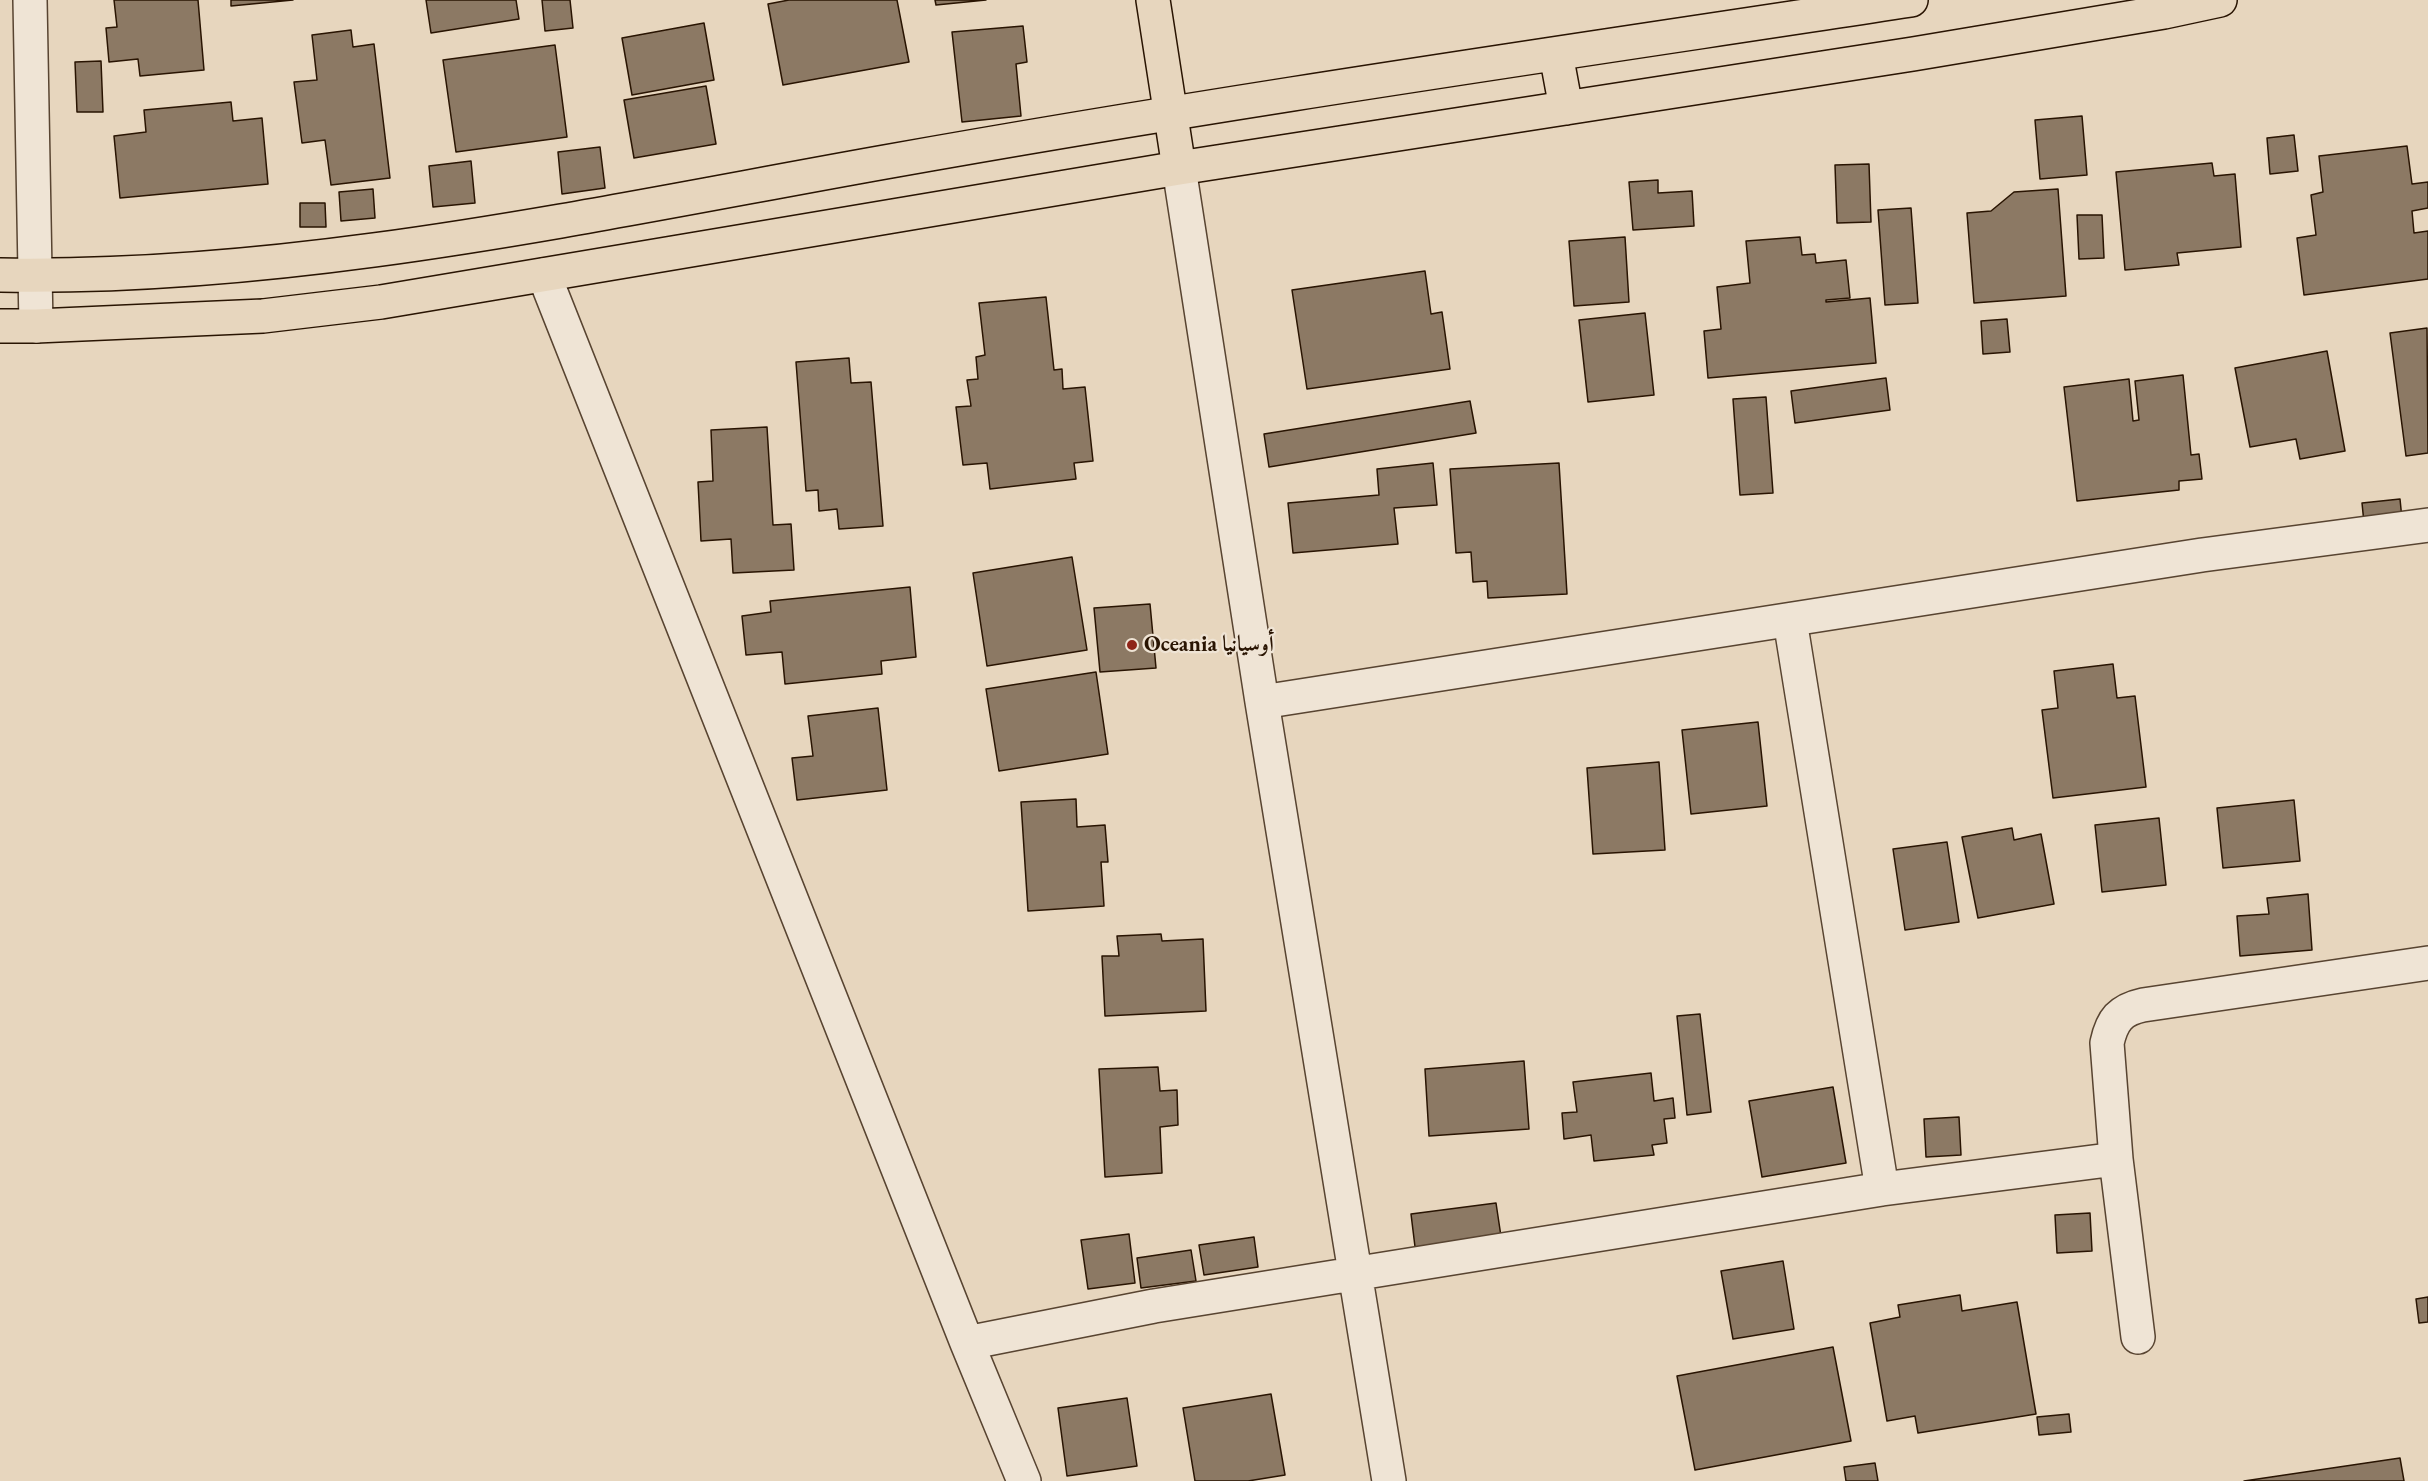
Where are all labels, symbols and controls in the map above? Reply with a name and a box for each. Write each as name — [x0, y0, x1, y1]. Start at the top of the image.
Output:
place label: Oceania أوسيانيا — [1144, 632, 1274, 658]
marker: Oceania أوسيانيا — [1125, 638, 1139, 652]

